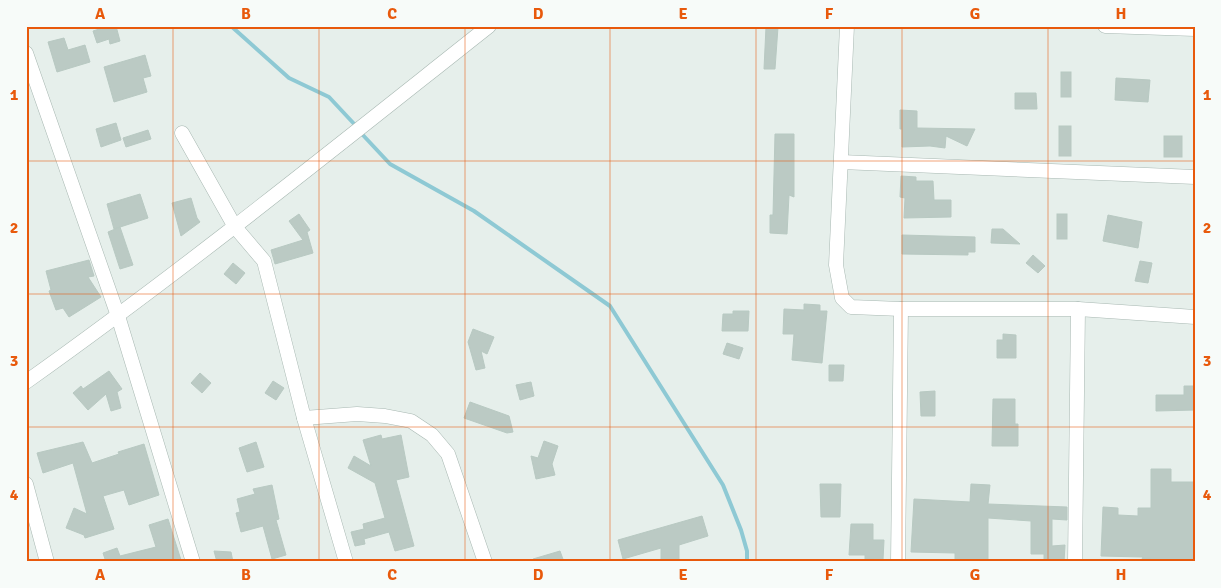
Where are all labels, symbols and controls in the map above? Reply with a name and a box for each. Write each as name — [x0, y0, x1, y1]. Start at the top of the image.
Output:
text: A — [95, 4, 106, 24]
text: B — [241, 4, 251, 24]
text: C — [387, 4, 397, 24]
text: D — [533, 4, 544, 24]
text: E — [678, 4, 688, 24]
text: F — [825, 4, 834, 24]
text: G — [970, 4, 980, 24]
text: H — [1116, 4, 1126, 24]
text: 1 — [10, 85, 19, 105]
text: 1 — [1203, 85, 1212, 105]
text: 2 — [10, 218, 18, 238]
text: 2 — [1203, 218, 1211, 238]
text: 3 — [10, 351, 18, 371]
text: 3 — [1203, 351, 1211, 371]
text: 4 — [10, 485, 19, 505]
text: 4 — [1203, 485, 1212, 505]
text: A — [95, 565, 106, 585]
text: B — [241, 565, 251, 585]
text: C — [387, 565, 397, 585]
text: D — [533, 565, 544, 585]
text: E — [678, 565, 688, 585]
text: F — [825, 565, 834, 585]
text: G — [970, 565, 980, 585]
text: H — [1116, 565, 1126, 585]

